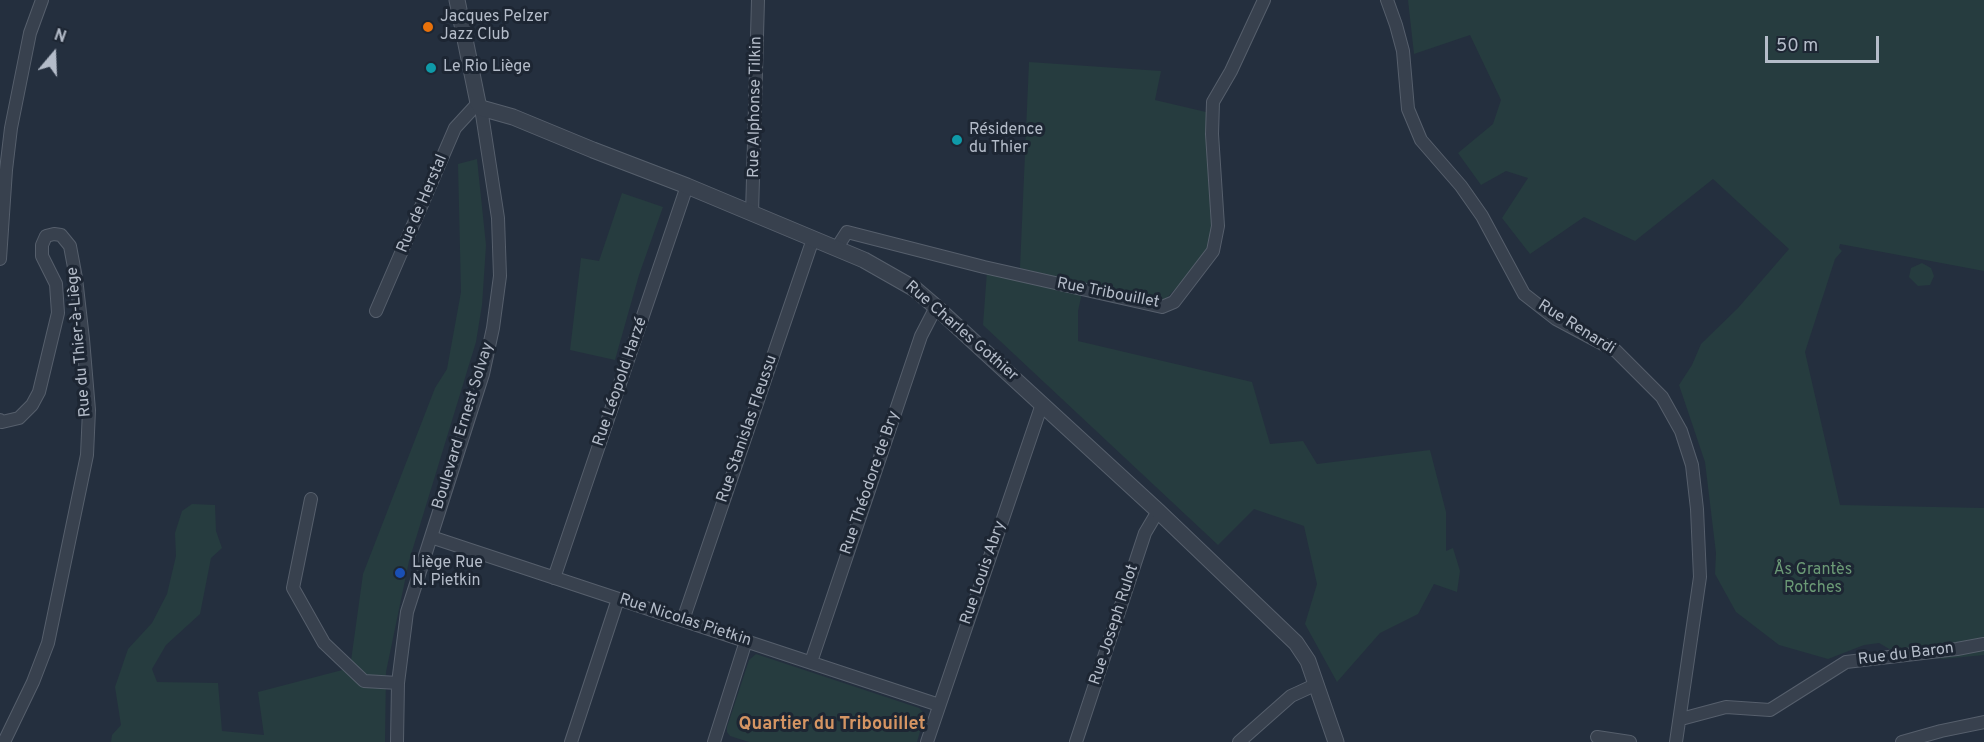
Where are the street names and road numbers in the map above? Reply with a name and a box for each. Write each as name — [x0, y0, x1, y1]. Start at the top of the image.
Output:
street label: Rue Alphonse Tilkin — [745, 36, 767, 178]
street label: Rue de Herstal — [394, 152, 452, 256]
street label: Rue du Thier-à-Liège — [64, 266, 96, 418]
street label: Rue Tribouillet — [1055, 275, 1161, 313]
street label: Rue Charles Gothier — [901, 278, 1021, 386]
street label: Rue Renardi — [1534, 297, 1618, 359]
street label: Rue Léopold Harzé — [590, 315, 652, 449]
street label: Boulevard Ernest Solvay — [429, 340, 499, 512]
street label: Rue Stanislas Fleussu — [714, 353, 782, 505]
street label: Rue Théodore de Bry — [837, 409, 905, 557]
street label: Rue Louis Abry — [957, 519, 1011, 627]
street label: Rue Joseph Rulot — [1086, 562, 1144, 688]
street label: Rue Nicolas Pietkin — [616, 591, 754, 651]
street label: Rue du Baron — [1857, 640, 1955, 670]

